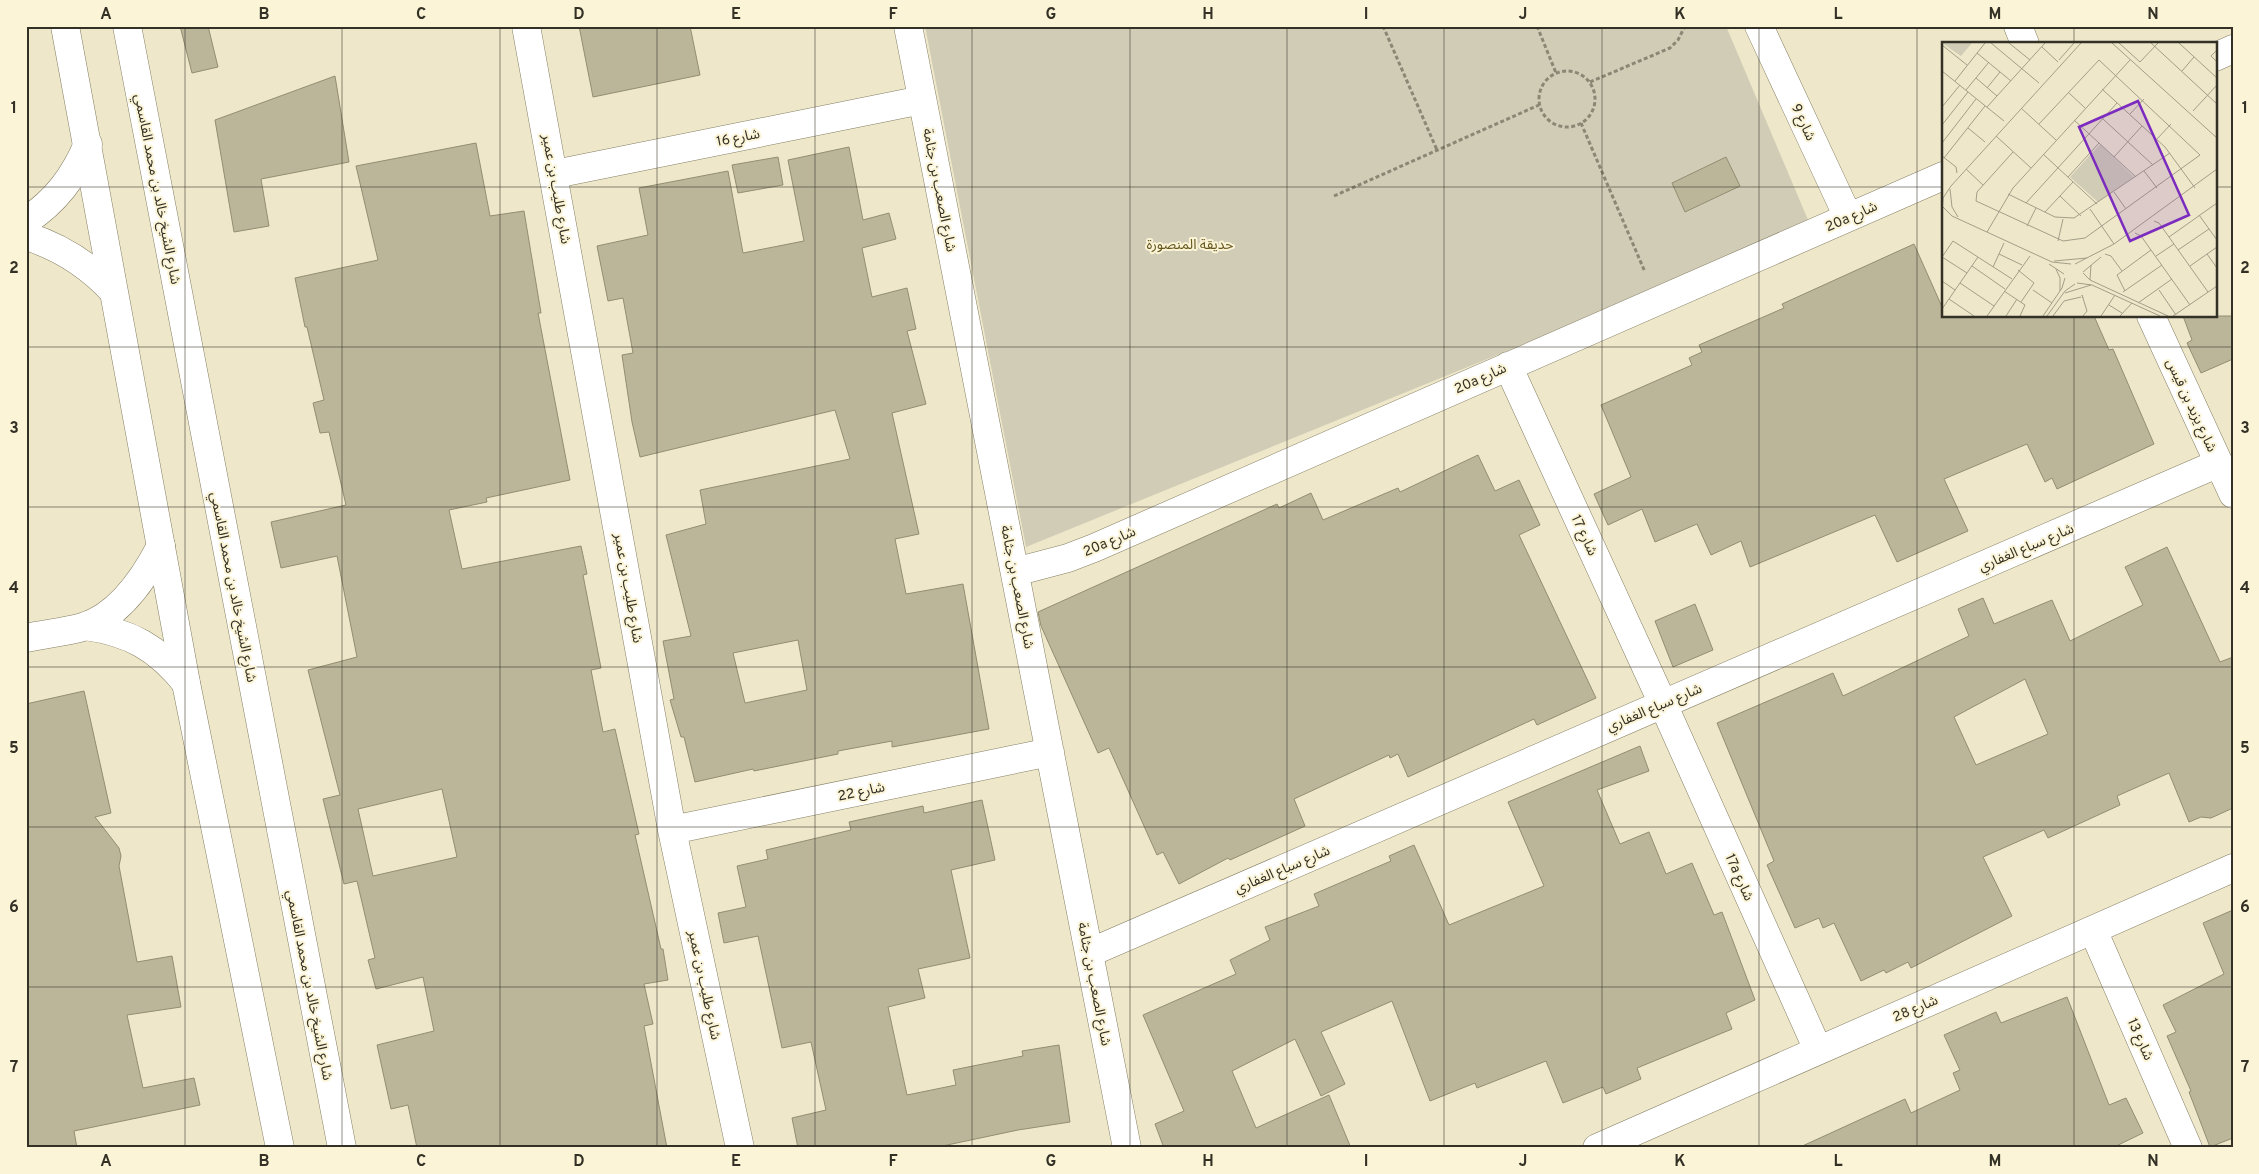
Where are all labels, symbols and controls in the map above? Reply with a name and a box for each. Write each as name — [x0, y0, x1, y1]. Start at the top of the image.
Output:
text: A — [100, 5, 112, 25]
text: B — [258, 5, 270, 25]
text: C — [416, 5, 426, 25]
text: D — [573, 5, 585, 25]
text: E — [731, 5, 741, 25]
text: F — [888, 5, 898, 25]
text: G — [1046, 5, 1056, 25]
text: H — [1202, 5, 1214, 25]
text: I — [1364, 5, 1368, 25]
text: J — [1519, 5, 1527, 25]
text: K — [1674, 5, 1686, 25]
text: L — [1833, 5, 1843, 25]
text: M — [1989, 5, 2001, 25]
text: N — [2147, 5, 2159, 25]
inset map — [1942, 42, 2216, 318]
street label: شارع الشيخ خالد بن محمد القاسمي — [129, 93, 183, 286]
text: 1 — [11, 99, 17, 119]
text: 1 — [2242, 99, 2248, 119]
street label: شارع 9 — [1786, 101, 1819, 144]
street label: شارع 16 — [715, 126, 762, 152]
street label: شارع الصعب بن جثامة — [917, 127, 959, 254]
street label: شارع طليب بن عمير — [536, 132, 574, 246]
street label: 20a شارع — [1823, 198, 1881, 237]
park label: حديقة المنصورة — [1147, 237, 1233, 254]
text: 2 — [9, 259, 19, 279]
text: 2 — [2240, 259, 2250, 279]
street label: شارع يزيد بن قيس — [2161, 356, 2220, 456]
street label: 20a شارع — [1452, 360, 1510, 399]
text: 3 — [9, 419, 19, 439]
text: 3 — [2240, 419, 2250, 439]
street label: شارع الشيخ خالد بن محمد القاسمي — [205, 491, 259, 684]
street label: شارع 17 — [1566, 513, 1600, 559]
street label: شارع سباع الغفاري — [1976, 521, 2077, 577]
street label: شارع الصعب بن جثامة — [995, 524, 1037, 651]
street label: 20a شارع — [1081, 524, 1139, 562]
street label: شارع طليب بن عمير — [608, 531, 646, 645]
text: 4 — [9, 579, 19, 599]
text: 4 — [2240, 579, 2250, 599]
street label: شارع سباع الغفاري — [1604, 681, 1705, 737]
text: 5 — [9, 739, 19, 759]
text: 5 — [2240, 739, 2250, 759]
street label: شارع 22 — [836, 779, 887, 807]
street label: شارع سباع الغفاري — [1232, 843, 1333, 899]
street label: 17a شارع — [1720, 851, 1757, 904]
street label: شارع الشيخ خالد بن محمد القاسمي — [281, 889, 335, 1082]
text: 6 — [9, 898, 19, 918]
text: 6 — [2240, 898, 2250, 918]
street label: شارع الصعب بن جثامة — [1072, 921, 1114, 1048]
street label: شارع طليب بن عمير — [682, 928, 723, 1042]
street label: شارع 28 — [1890, 992, 1941, 1027]
street label: شارع 13 — [2122, 1016, 2156, 1064]
text: 7 — [10, 1058, 18, 1078]
text: 7 — [2241, 1058, 2249, 1078]
text: A — [100, 1152, 112, 1172]
text: B — [258, 1152, 270, 1172]
text: C — [416, 1152, 426, 1172]
text: D — [573, 1152, 585, 1172]
text: E — [731, 1152, 741, 1172]
text: F — [888, 1152, 898, 1172]
text: G — [1046, 1152, 1056, 1172]
text: H — [1202, 1152, 1214, 1172]
text: I — [1364, 1152, 1368, 1172]
text: J — [1519, 1152, 1527, 1172]
text: K — [1674, 1152, 1686, 1172]
text: L — [1833, 1152, 1843, 1172]
text: M — [1989, 1152, 2001, 1172]
text: N — [2147, 1152, 2159, 1172]

